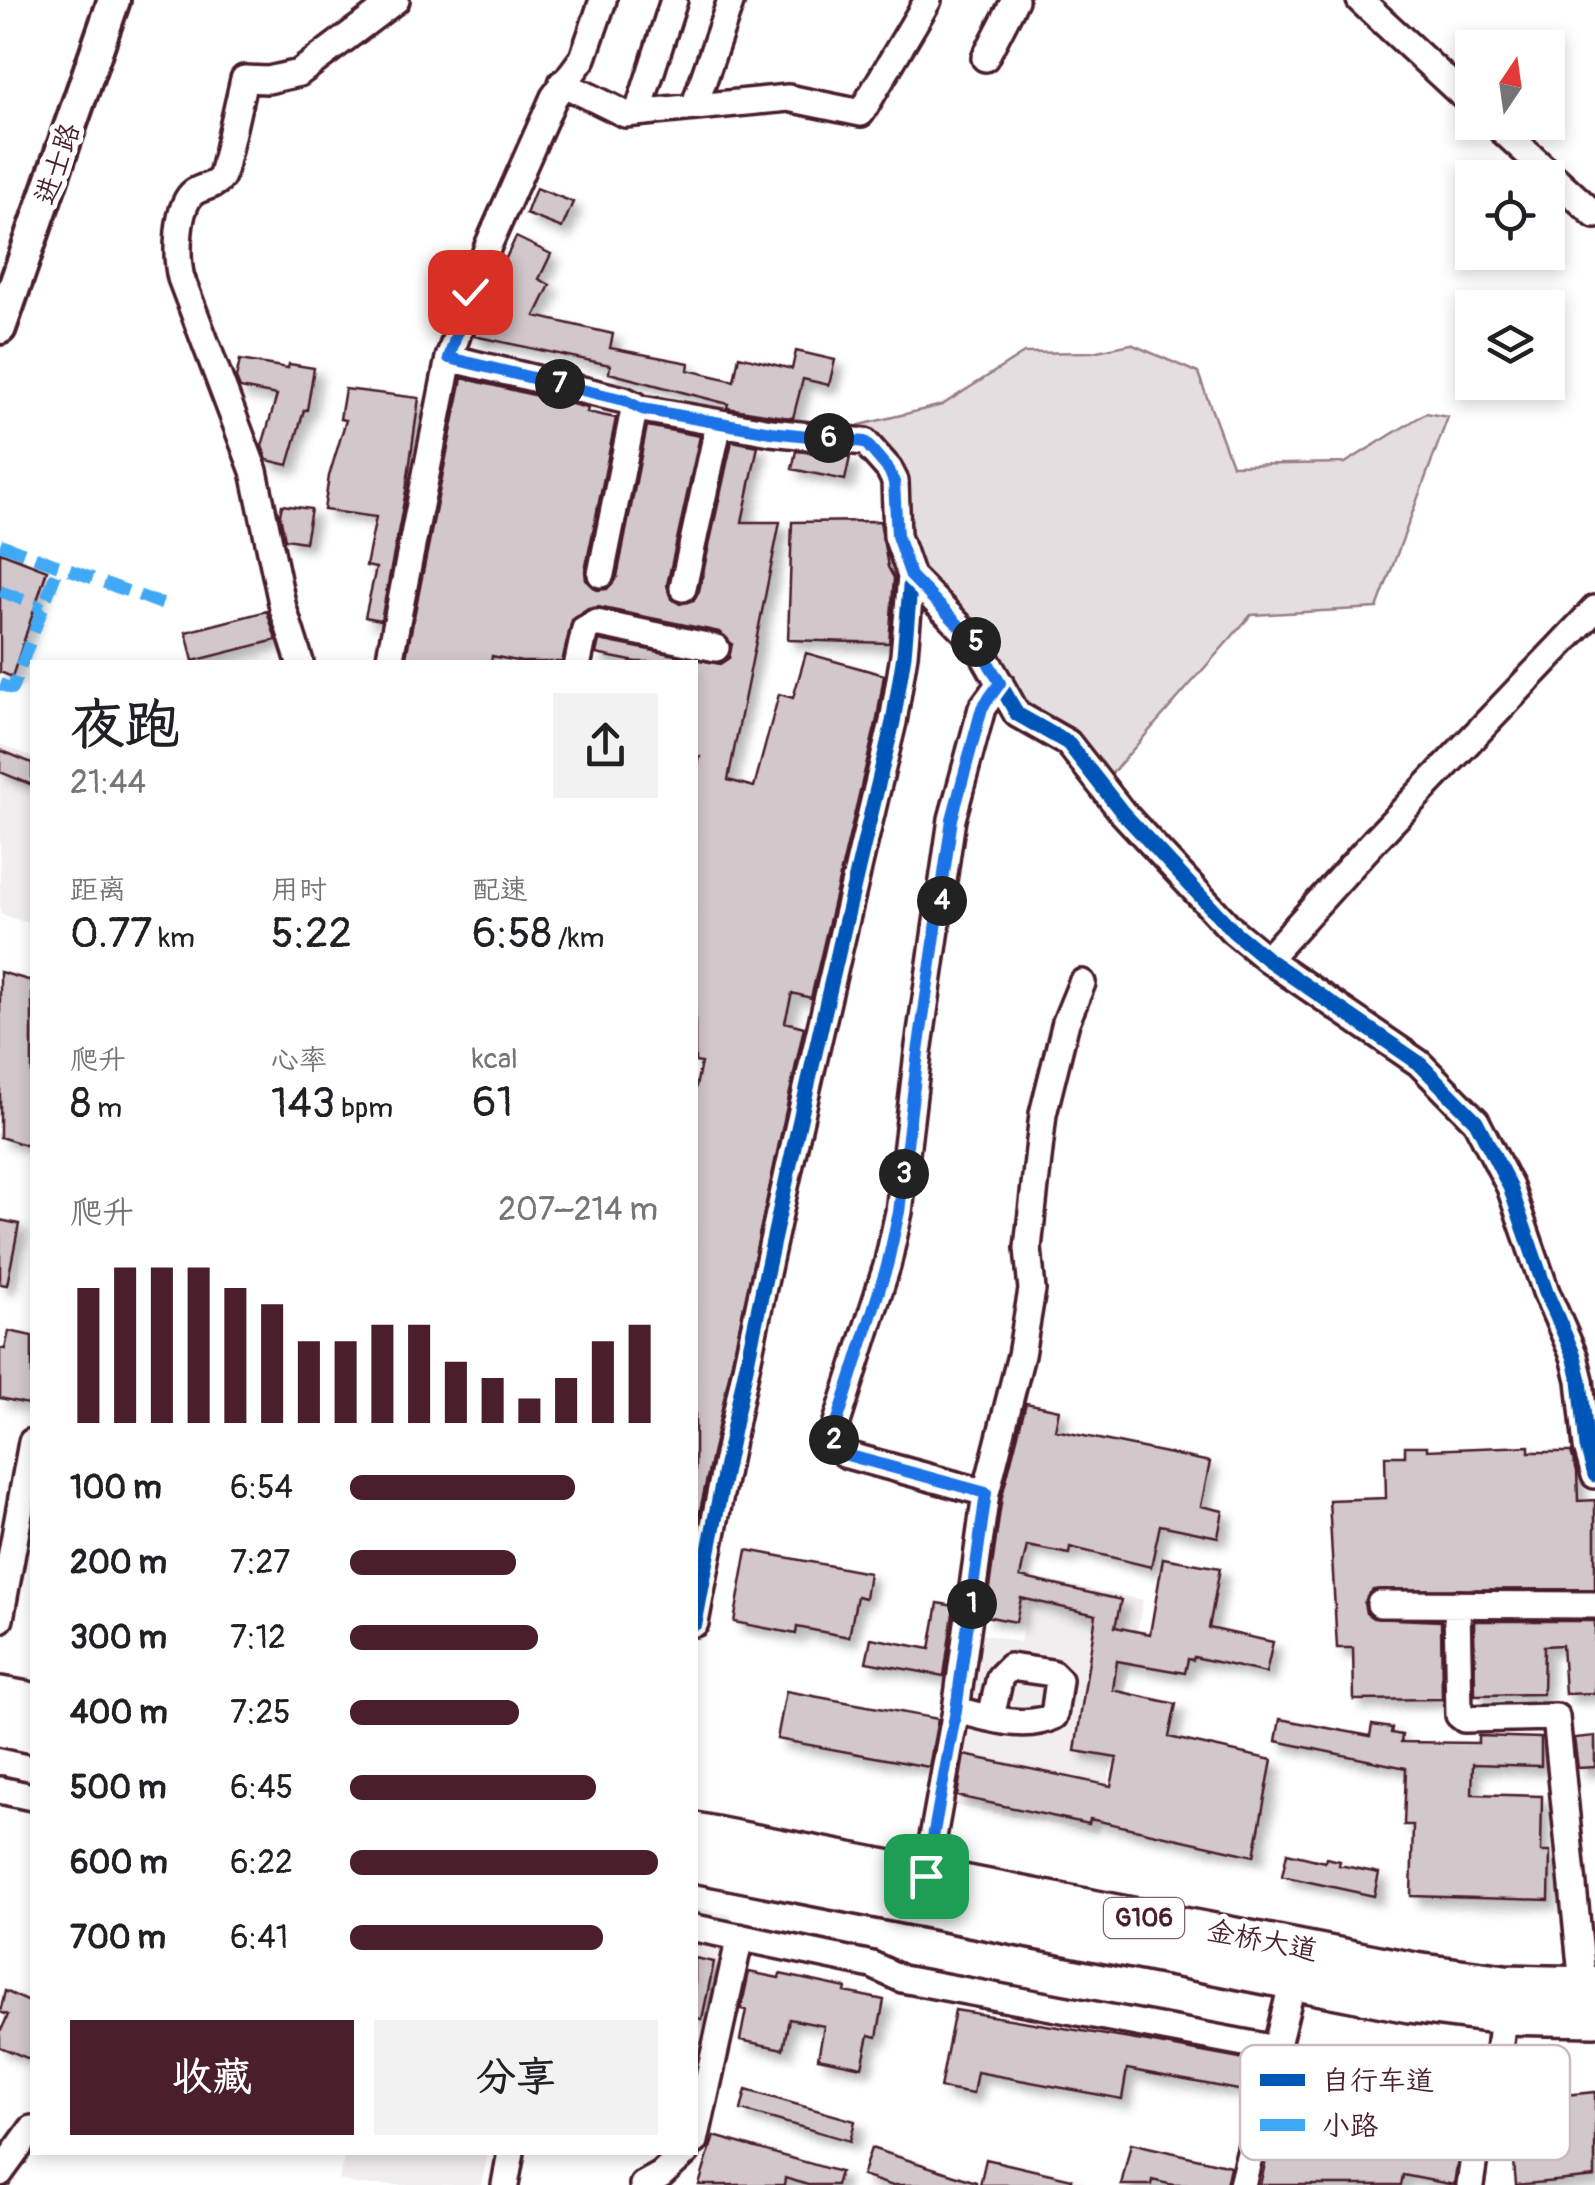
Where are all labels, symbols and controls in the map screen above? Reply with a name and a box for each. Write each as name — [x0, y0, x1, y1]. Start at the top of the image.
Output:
north arrow — [1455, 30, 1565, 140]
map controls — [1455, 30, 1565, 400]
street label: 进士路 — [28, 119, 88, 209]
button: locate — [1455, 160, 1565, 270]
pin — [428, 250, 513, 335]
icon: check — [443, 265, 498, 320]
button: layers — [1455, 290, 1565, 400]
pin: 7 — [535, 359, 585, 409]
text: 7 — [553, 366, 567, 401]
pin: 6 — [804, 413, 854, 463]
text: 6 — [821, 420, 837, 455]
pin: 5 — [951, 617, 1001, 667]
text: 5 — [968, 624, 984, 659]
text: 夜跑 — [70, 691, 180, 760]
button: share — [553, 693, 658, 798]
text: 21:44 — [70, 763, 146, 803]
text: 距离 — [70, 873, 126, 908]
text: 用时 — [271, 873, 327, 908]
text: 配速 — [472, 873, 528, 908]
pin: 4 — [917, 876, 967, 926]
text: 4 — [934, 883, 950, 918]
text: 0.77 — [70, 908, 152, 960]
text: 5:22 — [271, 908, 352, 960]
text: 6:58 — [472, 908, 552, 960]
text: km — [152, 921, 195, 956]
text: /km — [552, 921, 604, 956]
text: kcal — [472, 1042, 518, 1077]
text: 爬升 — [70, 1043, 126, 1078]
text: 心率 — [271, 1043, 327, 1078]
text: 61 — [472, 1077, 513, 1129]
text: 8 — [70, 1078, 91, 1130]
text: 143 — [271, 1078, 335, 1130]
text: m — [91, 1091, 122, 1126]
text: bpm — [335, 1091, 393, 1126]
pin: 3 — [879, 1149, 929, 1199]
text: 3 — [896, 1156, 912, 1191]
text: 207–214 m — [498, 1190, 658, 1230]
text: 爬升 — [70, 1193, 134, 1233]
pin: 2 — [809, 1415, 859, 1465]
text: 2 — [826, 1422, 842, 1457]
text: 100 m — [70, 1468, 162, 1508]
text: 6:54 — [230, 1468, 293, 1508]
text: 200 m — [70, 1543, 167, 1583]
text: 7:27 — [230, 1543, 290, 1583]
pin: 1 — [947, 1579, 997, 1629]
text: 1 — [967, 1586, 977, 1621]
text: 300 m — [70, 1618, 167, 1658]
text: 7:12 — [230, 1618, 286, 1658]
text: 400 m — [70, 1693, 168, 1733]
text: 7:25 — [230, 1693, 291, 1733]
text: 500 m — [70, 1768, 166, 1808]
text: 6:45 — [230, 1768, 293, 1808]
pin — [884, 1834, 969, 1919]
text: 600 m — [70, 1843, 168, 1883]
text: 6:22 — [230, 1843, 293, 1883]
icon: arrive — [899, 1849, 954, 1904]
road number: G106 — [1104, 1898, 1184, 1938]
street label: 金桥大道 — [1204, 1913, 1320, 1969]
text: 700 m — [70, 1918, 166, 1958]
text: 6:41 — [230, 1918, 288, 1958]
button: 收藏 — [70, 2020, 354, 2135]
button: 分享 — [374, 2020, 658, 2135]
legend — [1240, 2045, 1570, 2160]
text: 自行车道 — [1322, 2064, 1434, 2099]
text: 小路 — [1322, 2109, 1378, 2144]

